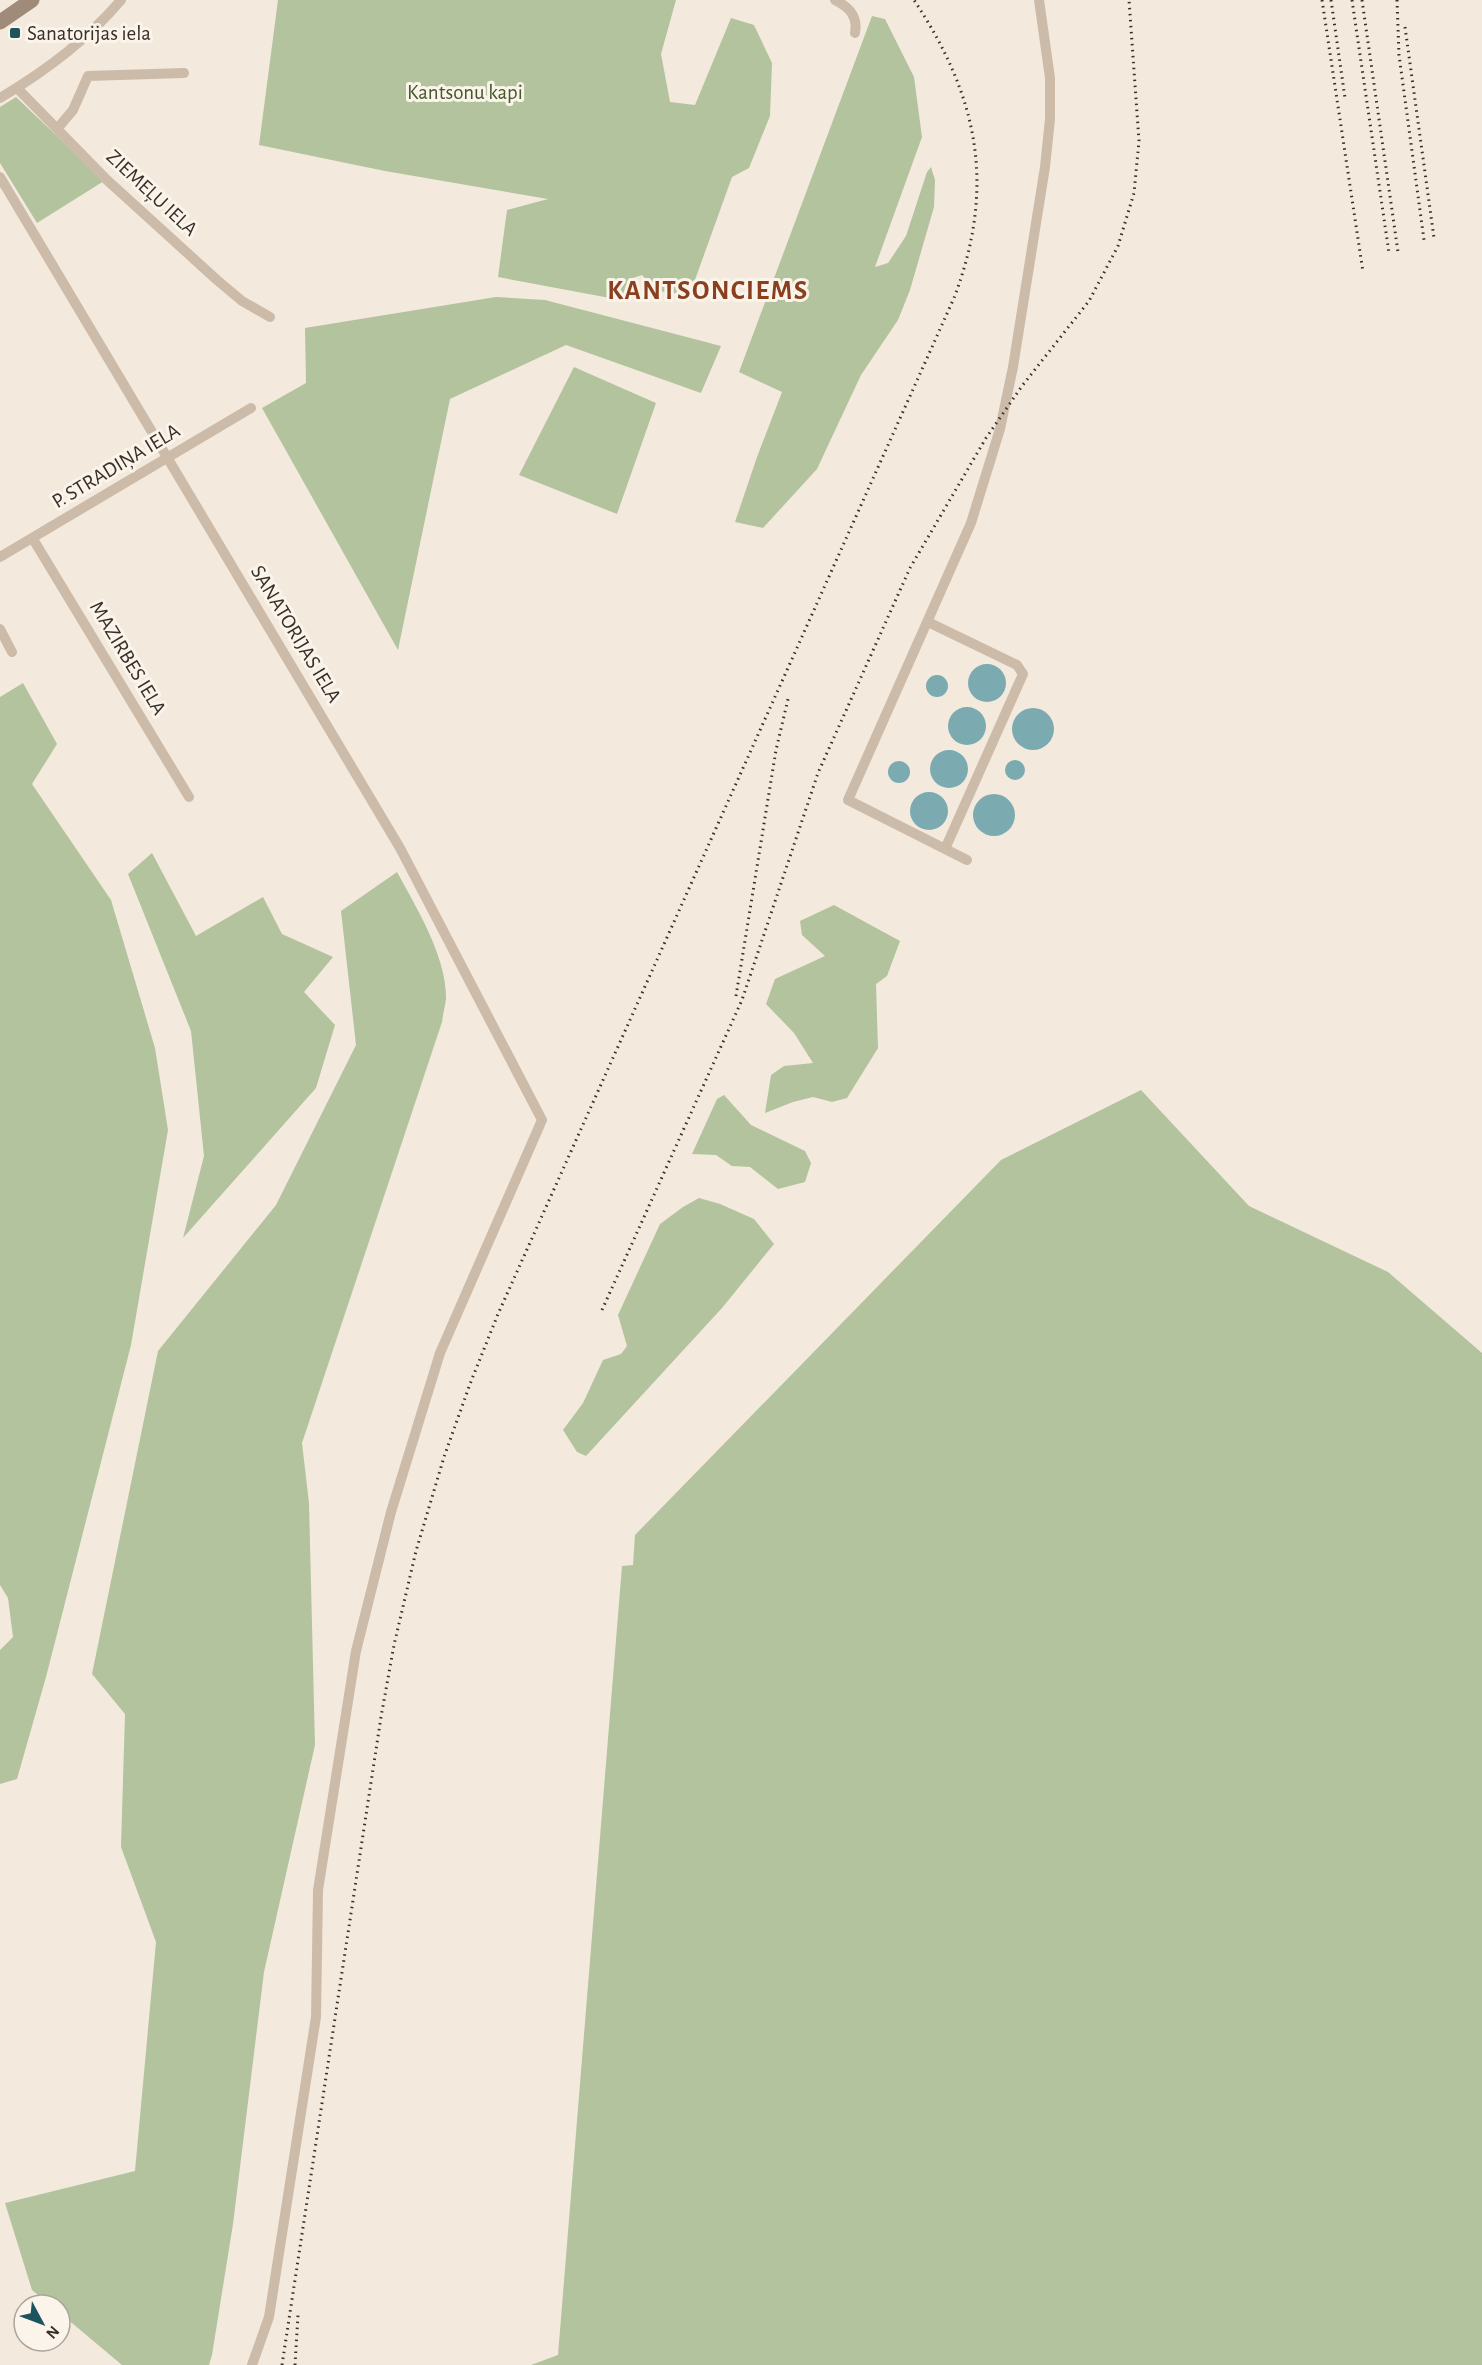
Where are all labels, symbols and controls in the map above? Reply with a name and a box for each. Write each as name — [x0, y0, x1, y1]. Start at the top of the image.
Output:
place label: Sanatorijas iela — [27, 23, 151, 44]
marker: Sanatorijas iela — [8, 26, 22, 40]
park label: Kantsonu kapi — [407, 82, 523, 103]
street label: ZIEMEĻU IELA — [101, 146, 201, 242]
district label: KANTSONCIEMS — [607, 277, 809, 304]
street label: P. STRADIŅA IELA — [49, 420, 184, 514]
street label: SANATORIJAS IELA — [247, 562, 345, 706]
street label: MAZIRBES IELA — [86, 598, 170, 718]
north arrow — [12, 2293, 72, 2353]
text: N — [43, 2323, 62, 2342]

